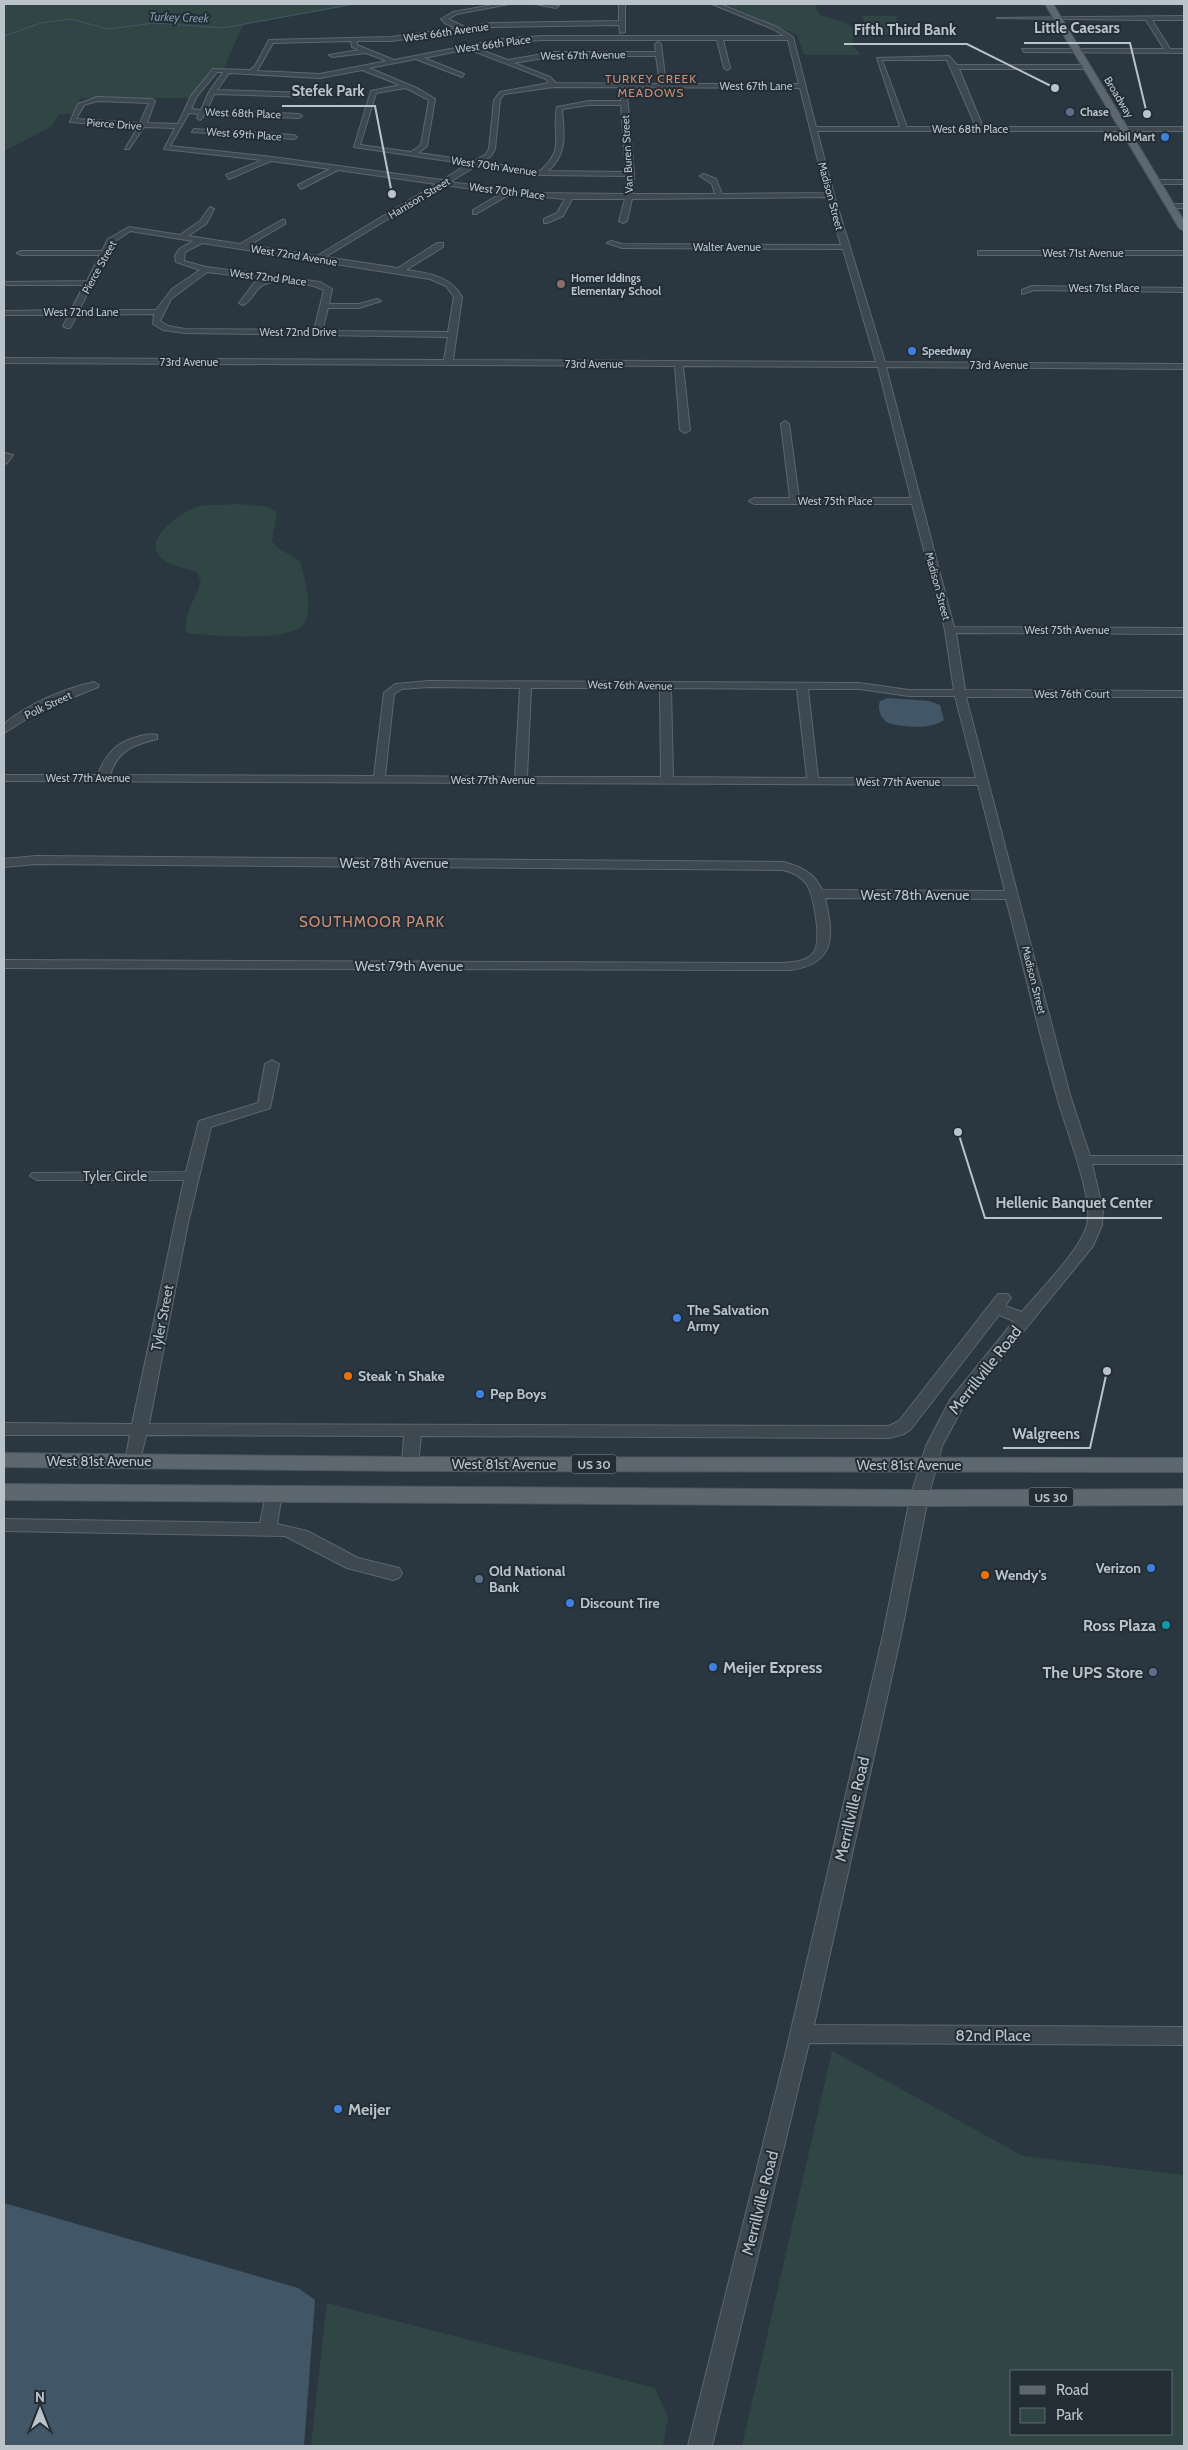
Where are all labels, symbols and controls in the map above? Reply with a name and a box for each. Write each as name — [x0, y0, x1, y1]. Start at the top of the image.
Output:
water label: Turkey Creek — [149, 8, 210, 26]
callout: Little Caesars — [1024, 13, 1130, 43]
callout: Fifth Third Bank — [844, 14, 967, 44]
street label: West 66th Avenue — [403, 19, 490, 45]
text: Little Caesars — [1034, 19, 1120, 37]
text: Fifth Third Bank — [854, 21, 957, 39]
street label: West 66th Place — [455, 32, 532, 56]
street label: West 67th Avenue — [540, 47, 626, 63]
district label: TURKEY CREEK MEADOWS — [605, 71, 697, 100]
street label: Broadway — [1101, 74, 1137, 121]
callout: Stefek Park — [282, 76, 375, 106]
street label: West 67th Lane — [720, 79, 793, 93]
text: Stefek Park — [291, 82, 365, 100]
street label: West 68th Place — [205, 105, 282, 121]
place label: Chase — [1080, 105, 1109, 119]
marker: Chase — [1064, 106, 1076, 118]
street label: Van Buren Street — [618, 114, 636, 193]
street label: Pierce Drive — [86, 115, 142, 133]
street label: West 68th Place — [932, 122, 1008, 136]
street label: West 69th Place — [206, 124, 283, 144]
place label: Mobil Mart — [1103, 130, 1155, 144]
marker: Mobil Mart — [1159, 131, 1171, 143]
street label: West 70th Avenue — [450, 153, 538, 179]
street label: Madison Street — [815, 160, 847, 232]
street label: Harrison Street — [386, 174, 453, 222]
street label: West 70th Place — [468, 179, 546, 203]
street label: Pierce Street — [79, 238, 120, 296]
street label: Walter Avenue — [693, 240, 761, 254]
street label: West 72nd Avenue — [250, 241, 339, 269]
street label: West 71st Avenue — [1042, 246, 1124, 260]
street label: West 72nd Place — [229, 265, 307, 289]
place label: Homer Iddings Elementary School — [571, 271, 661, 298]
marker: Homer Iddings Elementary School — [555, 278, 567, 290]
street label: West 71st Place — [1069, 281, 1140, 295]
street label: West 72nd Lane — [44, 305, 119, 319]
street label: West 72nd Drive — [259, 325, 337, 339]
place label: Speedway — [922, 344, 971, 358]
marker: Speedway — [906, 345, 918, 357]
street label: 73rd Avenue — [160, 355, 219, 369]
street label: 73rd Avenue — [565, 357, 624, 371]
street label: 73rd Avenue — [970, 358, 1029, 372]
street label: West 75th Place — [798, 494, 873, 508]
street label: Madison Street — [922, 550, 954, 622]
street label: West 75th Avenue — [1025, 623, 1110, 637]
street label: West 76th Avenue — [587, 677, 673, 693]
street label: West 76th Court — [1034, 687, 1110, 701]
street label: Polk Street — [22, 688, 74, 722]
street label: West 77th Avenue — [46, 771, 131, 785]
street label: West 77th Avenue — [451, 773, 536, 787]
street label: West 77th Avenue — [856, 775, 941, 789]
street label: West 78th Avenue — [340, 854, 448, 872]
street label: West 78th Avenue — [861, 886, 969, 904]
district label: SOUTHMOOR PARK — [299, 913, 445, 931]
street label: Madison Street — [1019, 944, 1049, 1016]
street label: West 79th Avenue — [355, 957, 463, 975]
street label: Tyler Circle — [83, 1167, 147, 1185]
callout: Hellenic Banquet Center — [985, 1188, 1162, 1218]
text: Hellenic Banquet Center — [995, 1194, 1153, 1212]
street label: Tyler Street — [147, 1283, 177, 1353]
place label: The Salvation Army — [687, 1301, 769, 1335]
marker: The Salvation Army — [671, 1312, 683, 1324]
street label: Merrillville Road — [945, 1322, 1025, 1418]
place label: Steak 'n Shake — [358, 1367, 445, 1385]
marker: Steak 'n Shake — [342, 1370, 354, 1382]
place label: Pep Boys — [490, 1385, 547, 1403]
marker: Pep Boys — [474, 1388, 486, 1400]
callout: Walgreens — [1003, 1418, 1090, 1448]
text: Walgreens — [1012, 1425, 1080, 1443]
street label: West 81st Avenue — [47, 1452, 151, 1470]
street label: West 81st Avenue — [452, 1455, 556, 1473]
road number: US 30 — [572, 1455, 616, 1474]
street label: West 81st Avenue — [857, 1456, 961, 1474]
road number: US 30 — [1028, 1488, 1074, 1506]
place label: Verizon — [1096, 1559, 1141, 1577]
place label: Old National Bank — [489, 1562, 566, 1596]
marker: Verizon — [1145, 1562, 1157, 1574]
place label: Wendy's — [995, 1566, 1047, 1584]
marker: Wendy's — [979, 1569, 991, 1581]
marker: Old National Bank — [473, 1573, 485, 1585]
place label: Discount Tire — [580, 1594, 660, 1612]
marker: Discount Tire — [564, 1597, 576, 1609]
place label: Ross Plaza — [1083, 1616, 1156, 1635]
marker: Ross Plaza — [1160, 1619, 1172, 1631]
place label: Meijer Express — [723, 1658, 822, 1677]
marker: Meijer Express — [707, 1661, 719, 1673]
place label: The UPS Store — [1043, 1663, 1143, 1682]
marker: The UPS Store — [1147, 1666, 1159, 1678]
street label: Merrillville Road — [831, 1755, 873, 1863]
street label: 82nd Place — [955, 2026, 1031, 2045]
place label: Meijer — [348, 2100, 391, 2119]
marker: Meijer — [332, 2103, 344, 2115]
street label: Merrillville Road — [738, 2149, 782, 2257]
legend — [1010, 2370, 1173, 2435]
text: Road — [1056, 2381, 1089, 2399]
north arrow — [15, 2385, 65, 2435]
text: N — [35, 2388, 45, 2406]
text: Park — [1056, 2406, 1083, 2424]

